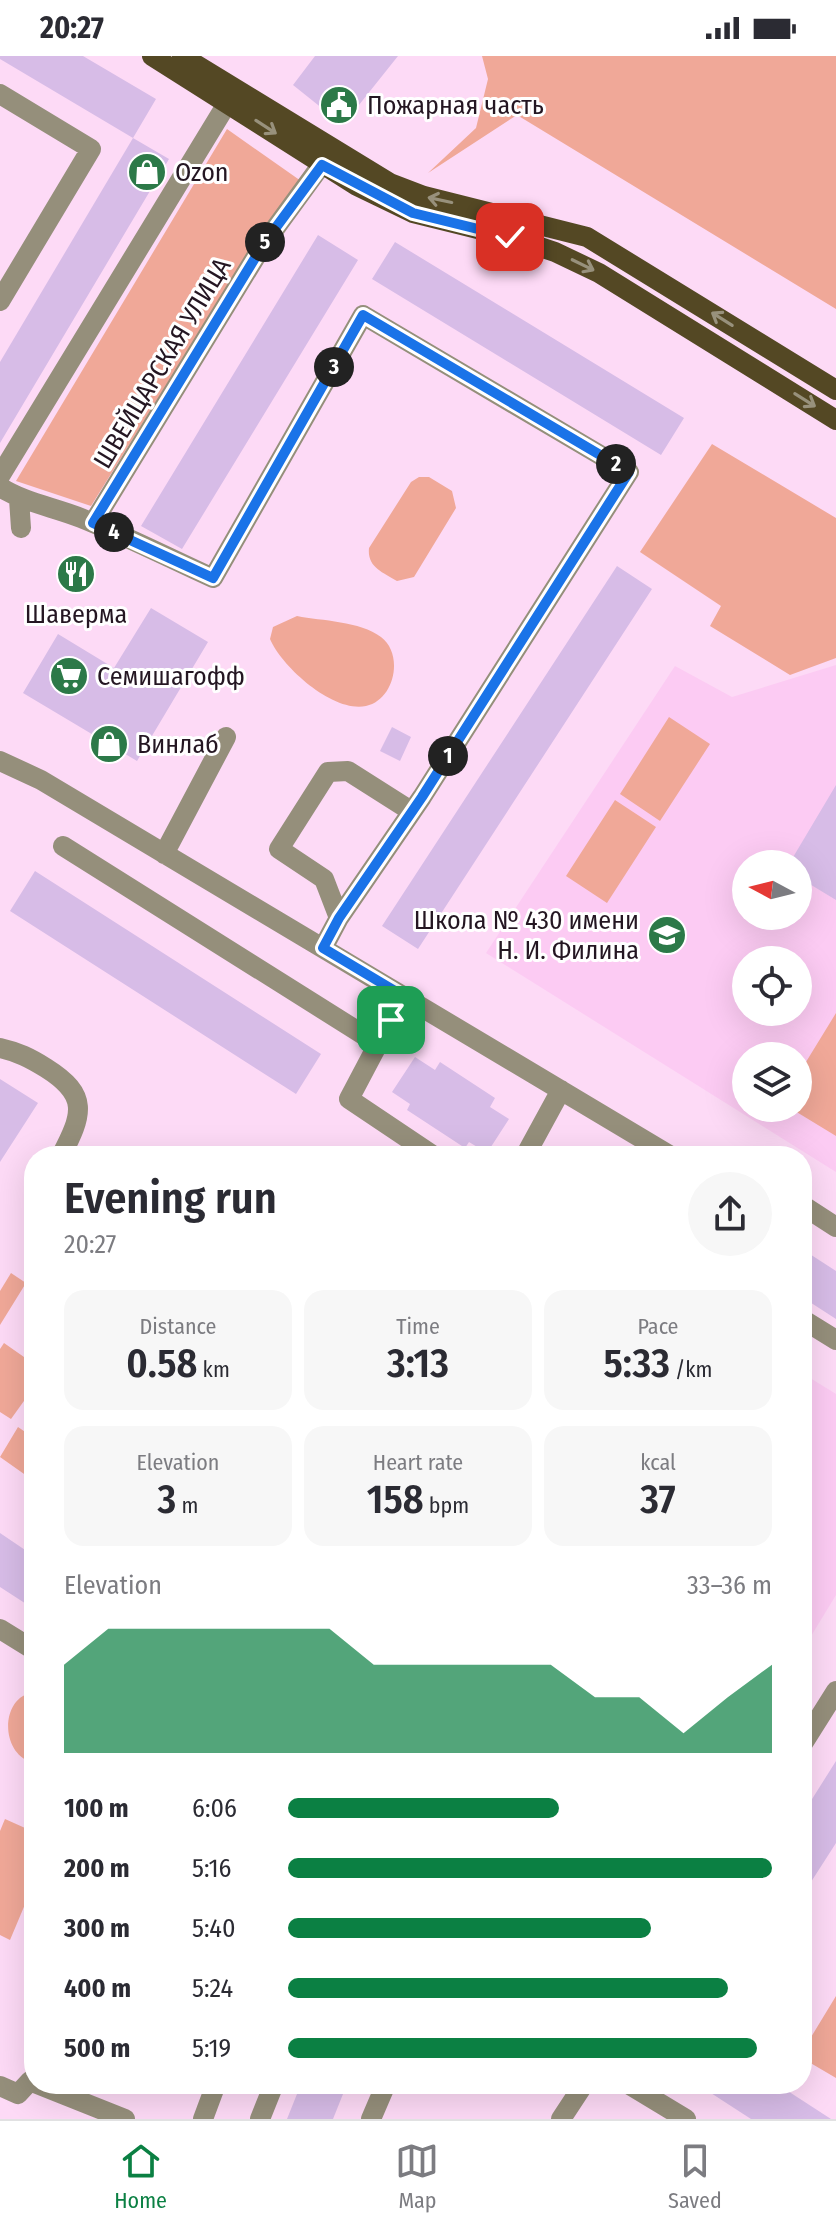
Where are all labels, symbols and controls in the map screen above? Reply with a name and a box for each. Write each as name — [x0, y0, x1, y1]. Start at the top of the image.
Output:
text: 20:27 — [40, 10, 104, 46]
public building icon: Пожарная часть — [318, 84, 360, 126]
place label: Пожарная часть — [367, 90, 544, 121]
one-way arrow — [254, 119, 276, 136]
shop icon: Ozon — [126, 151, 168, 193]
place label: Ozon — [175, 157, 229, 188]
one-way arrow — [428, 192, 453, 207]
pin — [476, 203, 544, 271]
icon: check — [488, 215, 532, 259]
pin: 5 — [245, 222, 285, 262]
text: 5 — [260, 228, 270, 255]
street label: ШВЕЙЦАРСКАЯ УЛИЦА — [87, 252, 238, 474]
one-way arrow — [570, 258, 594, 273]
one-way arrow — [711, 311, 734, 327]
pin: 3 — [314, 347, 354, 387]
text: 3 — [329, 353, 339, 380]
one-way arrow — [793, 392, 815, 408]
pin: 2 — [596, 444, 636, 484]
text: 2 — [611, 450, 621, 477]
pin: 4 — [94, 512, 134, 552]
text: 4 — [108, 518, 120, 545]
restaurant icon: Шаверма — [55, 553, 97, 595]
place label: Шаверма — [25, 599, 127, 630]
supermarket icon: Семишагофф — [48, 655, 90, 697]
place label: Семишагофф — [97, 661, 245, 692]
shop icon: Винлаб — [88, 723, 130, 765]
place label: Винлаб — [137, 729, 219, 760]
pin: 1 — [428, 736, 468, 776]
text: 1 — [443, 742, 453, 769]
north arrow — [732, 850, 812, 930]
map controls — [732, 850, 812, 1122]
place label: Школа № 430 имени Н. И. Филина — [414, 905, 639, 966]
school or university icon: Школа № 430 имени Н. И. Филина — [646, 914, 688, 956]
button: locate — [732, 946, 812, 1026]
pin — [357, 986, 425, 1054]
icon: arrive — [369, 998, 413, 1042]
button: layers — [732, 1042, 812, 1122]
text: Evening run — [64, 1172, 277, 1225]
button: share — [688, 1172, 772, 1256]
text: 20:27 — [64, 1229, 116, 1260]
text: Distance — [139, 1313, 217, 1340]
text: Time — [396, 1313, 440, 1340]
text: Pace — [637, 1313, 679, 1340]
text: 0.58 — [126, 1340, 197, 1388]
text: 3:13 — [387, 1340, 449, 1388]
text: 5:33 — [603, 1340, 670, 1388]
text: km — [197, 1356, 230, 1383]
text: /km — [670, 1356, 713, 1383]
text: Elevation — [137, 1449, 219, 1476]
text: Heart rate — [373, 1449, 463, 1476]
text: kcal — [640, 1449, 676, 1476]
text: 3 — [158, 1476, 176, 1524]
text: 158 — [367, 1476, 424, 1524]
text: 37 — [640, 1476, 676, 1524]
text: m — [176, 1492, 198, 1519]
text: bpm — [424, 1492, 469, 1519]
text: Elevation — [64, 1570, 162, 1601]
text: 33–36 m — [687, 1570, 772, 1601]
text: 100 m — [64, 1793, 129, 1824]
text: 6:06 — [192, 1793, 237, 1824]
text: 200 m — [64, 1853, 130, 1884]
text: 5:16 — [192, 1853, 231, 1884]
text: 300 m — [64, 1913, 130, 1944]
text: 5:40 — [192, 1913, 235, 1944]
text: 400 m — [64, 1973, 131, 2004]
text: 5:24 — [192, 1973, 233, 2004]
text: 500 m — [64, 2033, 130, 2064]
text: 5:19 — [192, 2033, 231, 2064]
tab: Home — [114, 2139, 167, 2214]
tab: Map — [395, 2139, 439, 2214]
tab: Saved — [668, 2139, 722, 2214]

